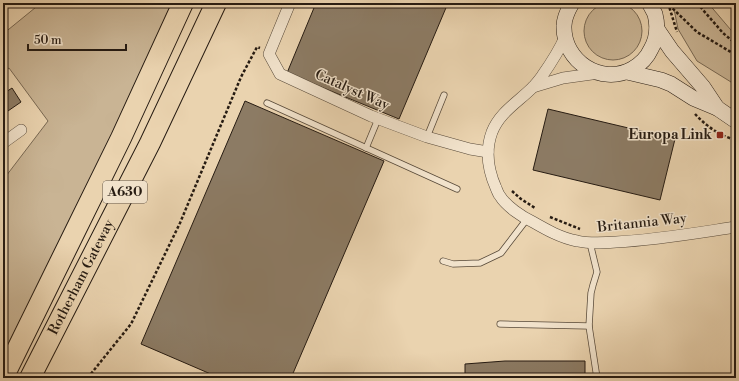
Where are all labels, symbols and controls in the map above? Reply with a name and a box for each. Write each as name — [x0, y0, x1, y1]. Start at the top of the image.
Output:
scale bar — [28, 26, 126, 52]
text: 50 m — [34, 33, 62, 48]
street label: Catalyst Way — [312, 66, 392, 114]
place label: Europa Link — [629, 126, 712, 144]
marker: Europa Link — [715, 130, 725, 140]
road number: A630 — [103, 181, 147, 203]
street label: Britannia Way — [595, 209, 688, 237]
street label: Rotherham Gateway — [44, 216, 118, 338]

